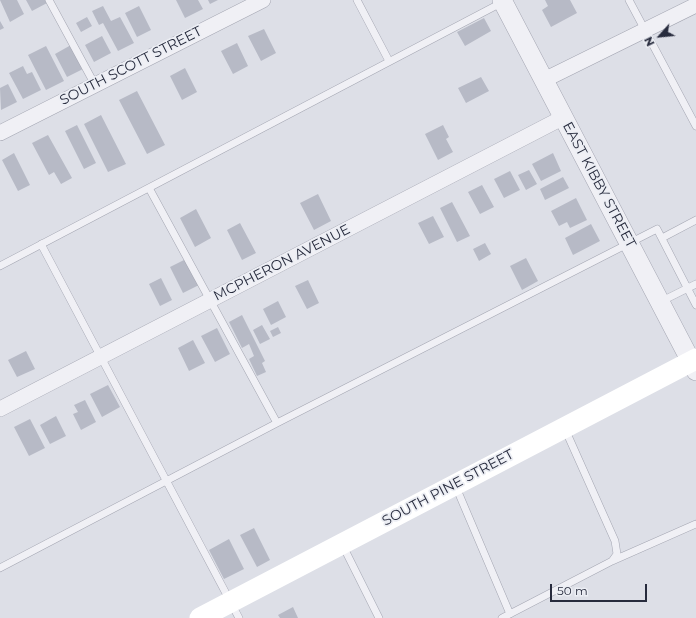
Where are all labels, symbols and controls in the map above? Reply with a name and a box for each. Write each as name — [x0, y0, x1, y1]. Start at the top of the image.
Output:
north arrow — [640, 16, 680, 56]
street label: SOUTH SCOTT STREET — [57, 23, 205, 109]
text: N — [641, 34, 658, 49]
street label: EAST KIBBY STREET — [559, 119, 639, 251]
street label: MCPHERON AVENUE — [211, 221, 353, 305]
street label: SOUTH PINE STREET — [379, 446, 517, 530]
scale bar — [552, 576, 649, 602]
text: 50 m — [557, 583, 588, 598]

